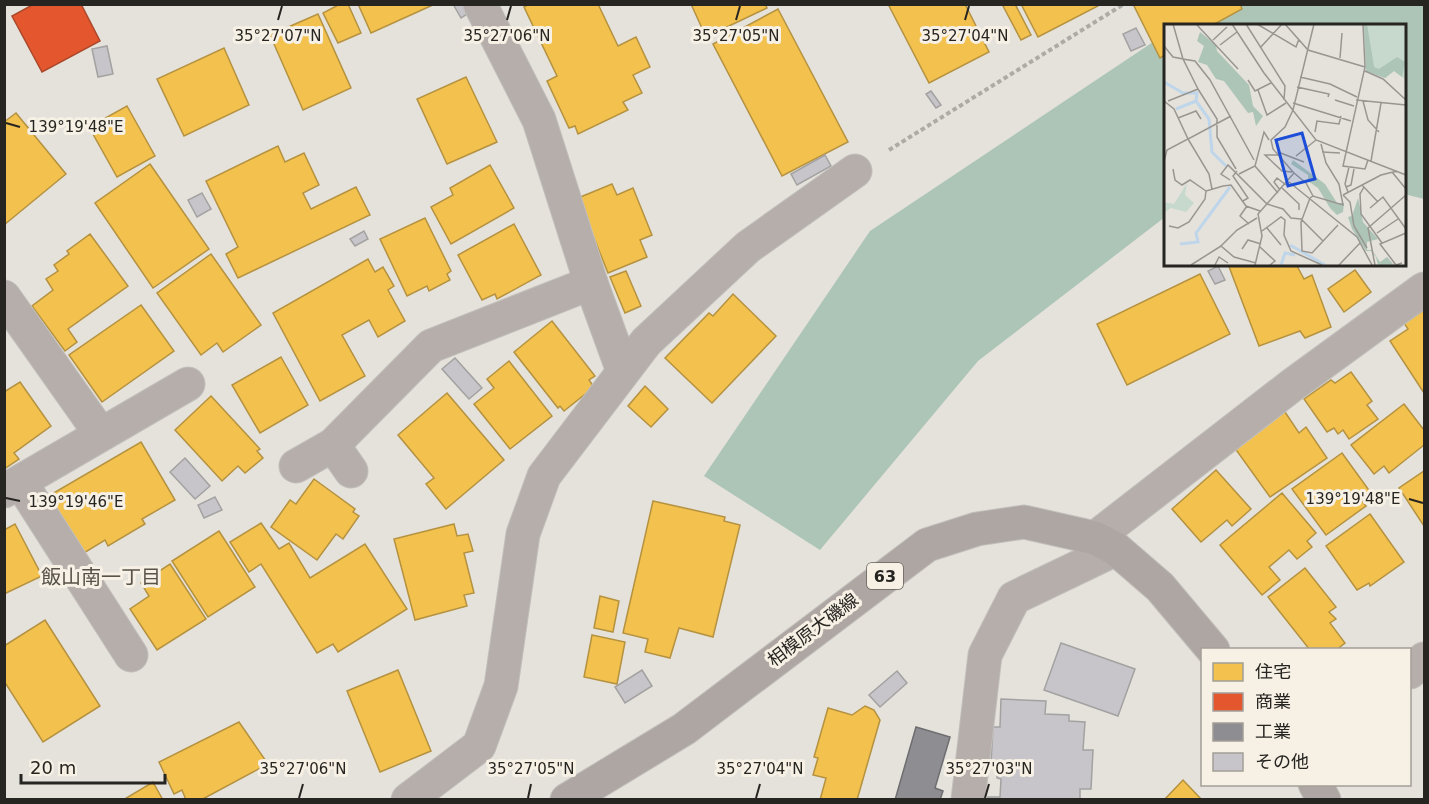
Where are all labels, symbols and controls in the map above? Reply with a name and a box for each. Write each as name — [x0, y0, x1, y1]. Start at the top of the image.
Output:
inset map — [1164, 24, 1405, 266]
text: 35°27'07"N — [234, 27, 322, 45]
text: 35°27'06"N — [463, 27, 551, 45]
text: 35°27'05"N — [692, 27, 780, 45]
text: 35°27'04"N — [921, 27, 1009, 45]
text: 139°19'48"E — [29, 118, 123, 136]
text: 139°19'48"E — [1306, 490, 1400, 508]
text: 139°19'46"E — [29, 493, 123, 511]
road number: 63 — [867, 563, 903, 589]
district label: 飯山南一丁目 — [41, 565, 161, 589]
street label: 相模原大磯線 — [763, 589, 862, 670]
legend — [1201, 648, 1411, 786]
text: 住宅 — [1255, 661, 1291, 682]
text: 商業 — [1255, 691, 1291, 712]
text: 工業 — [1255, 721, 1291, 742]
scale bar — [21, 747, 165, 785]
text: その他 — [1255, 751, 1309, 772]
text: 20 m — [30, 757, 76, 778]
text: 35°27'06"N — [259, 760, 347, 778]
text: 35°27'05"N — [487, 760, 575, 778]
text: 35°27'04"N — [716, 760, 804, 778]
text: 35°27'03"N — [945, 760, 1033, 778]

